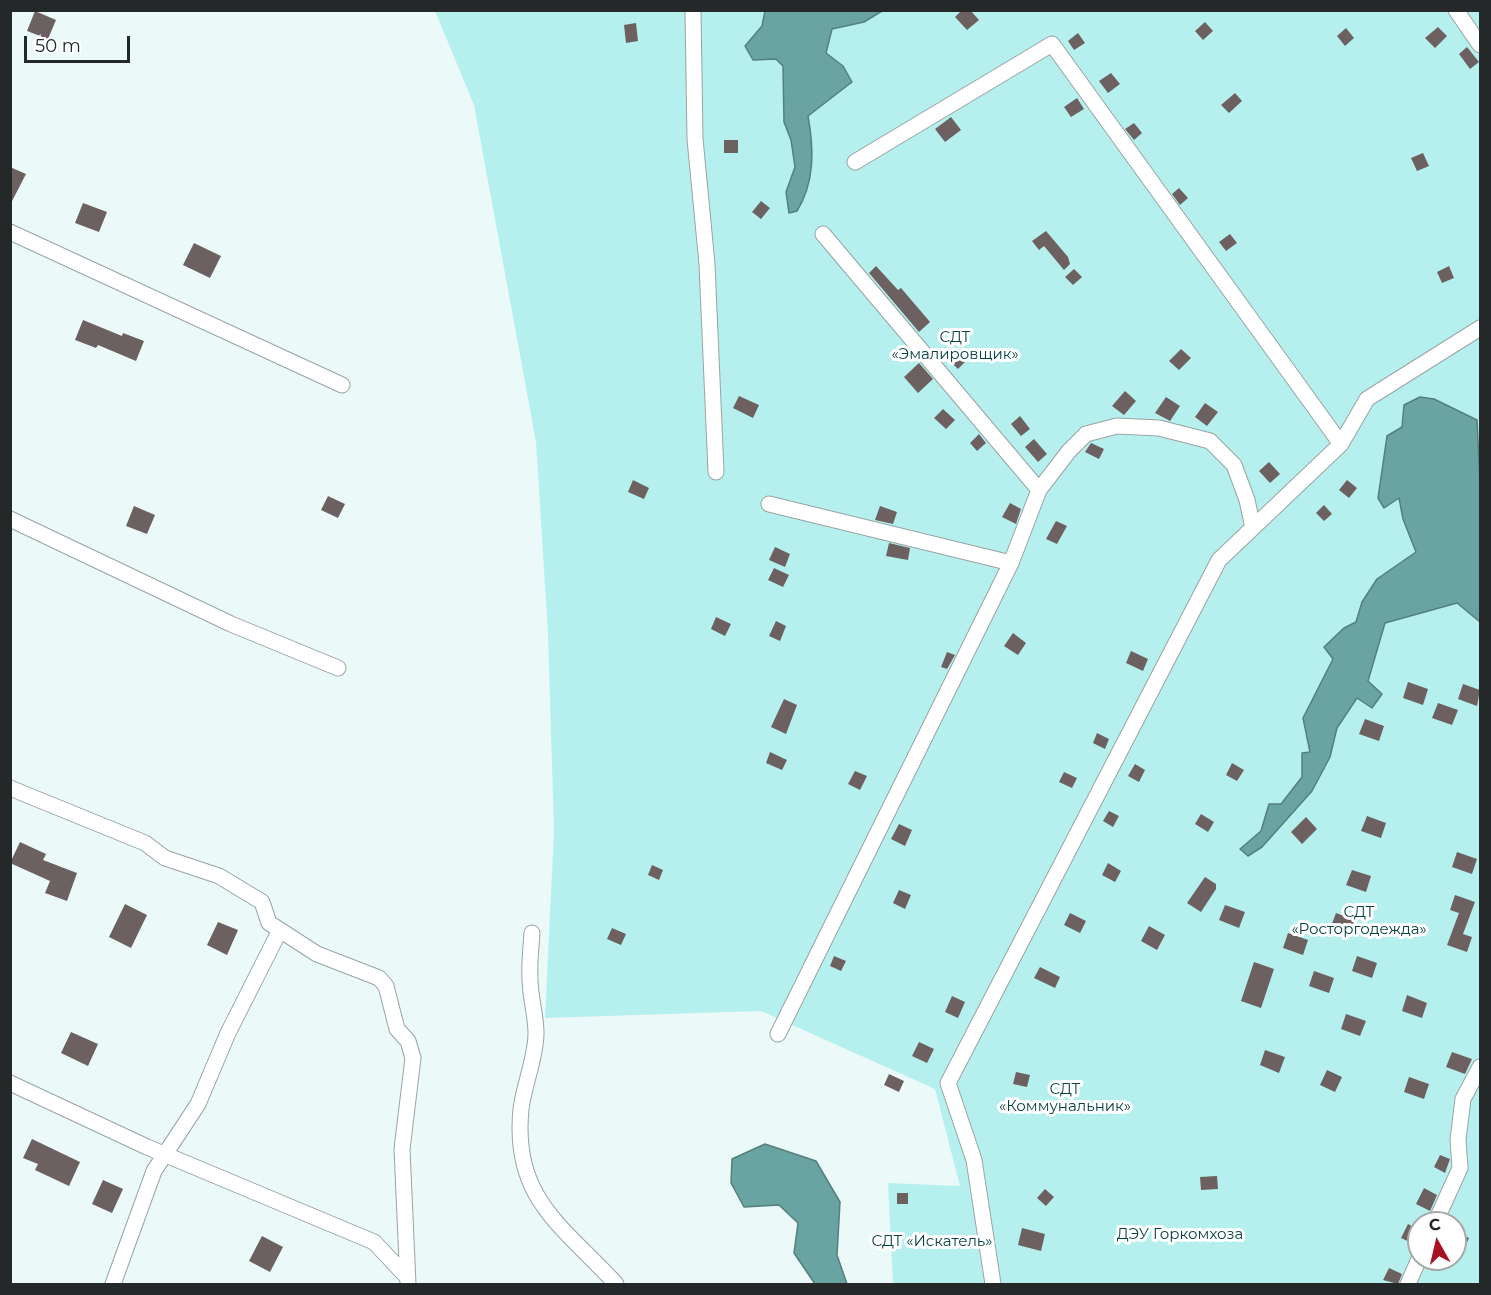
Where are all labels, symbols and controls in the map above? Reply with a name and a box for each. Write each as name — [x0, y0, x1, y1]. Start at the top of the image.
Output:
scale bar — [27, 24, 134, 62]
text: 50 m — [35, 35, 81, 57]
park label: СДТ «Эмалировщик» — [891, 329, 1019, 364]
park label: СДТ «Росторгодежда» — [1291, 904, 1427, 939]
park label: СДТ «Коммунальник» — [999, 1081, 1131, 1116]
north arrow — [1407, 1211, 1467, 1271]
text: С — [1428, 1214, 1442, 1235]
park label: ДЭУ Горкомхоза — [1117, 1226, 1243, 1244]
park label: СДТ «Искатель» — [872, 1233, 992, 1251]

